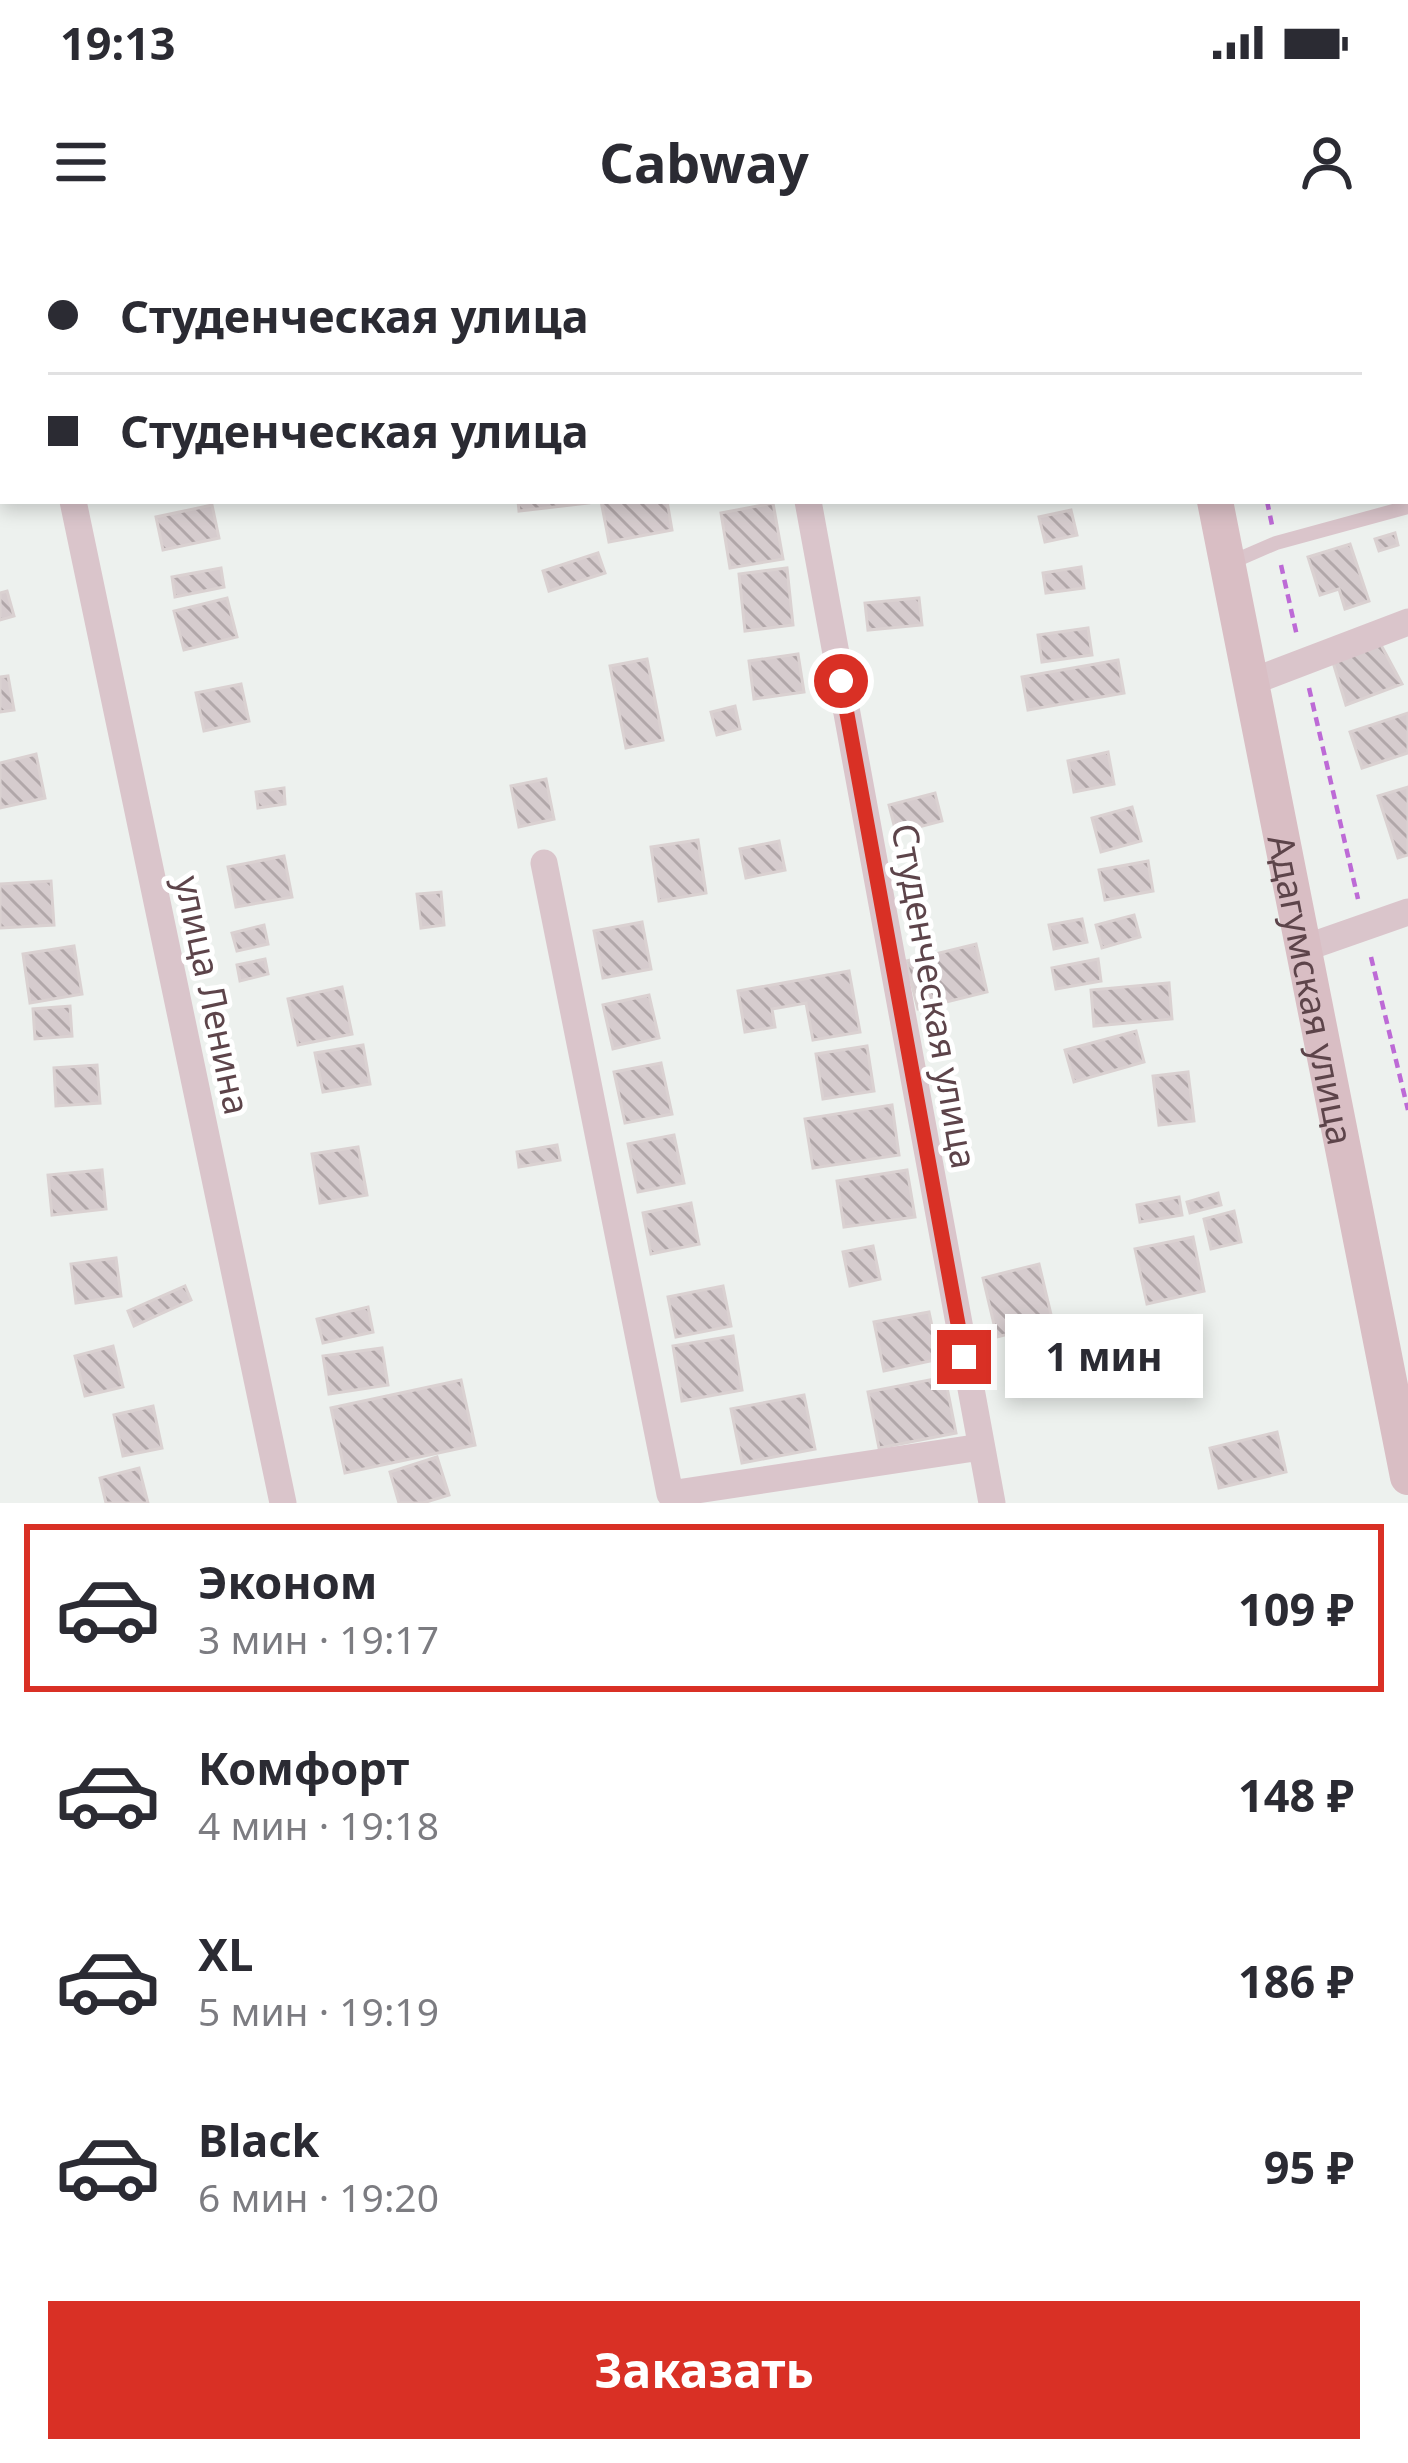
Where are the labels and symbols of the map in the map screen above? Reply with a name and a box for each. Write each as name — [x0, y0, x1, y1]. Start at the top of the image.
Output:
route start — [814, 654, 868, 708]
street label: Студенческая улица — [881, 820, 989, 1172]
street label: Адагумская улица — [1257, 830, 1366, 1149]
street label: улица Ленина — [164, 871, 262, 1119]
callout: 1 мин — [1006, 1315, 1204, 1399]
route end — [937, 1330, 991, 1384]

